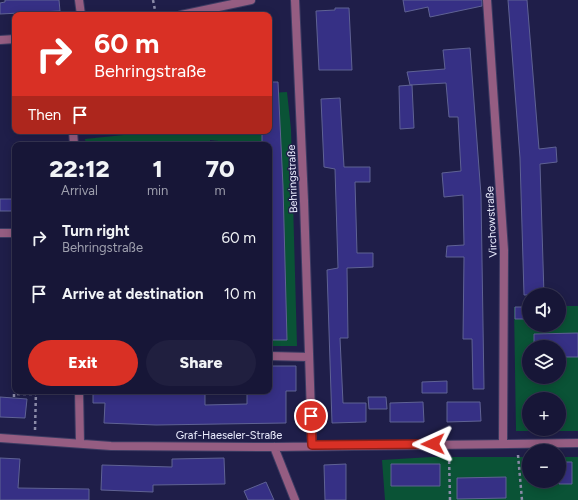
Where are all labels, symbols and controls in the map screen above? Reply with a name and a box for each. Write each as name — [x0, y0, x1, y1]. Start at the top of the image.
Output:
text: 60 m — [94, 26, 159, 60]
icon: right — [28, 28, 80, 80]
text: Behringstraße — [94, 60, 206, 82]
icon: arrive — [69, 104, 91, 126]
text: Then — [28, 106, 61, 124]
street label: Behringstraße — [285, 144, 300, 213]
text: 22:12 — [49, 154, 110, 183]
text: 1 — [152, 154, 163, 183]
text: 70 — [206, 154, 235, 183]
text: Arrival — [61, 183, 98, 198]
text: min — [147, 183, 168, 198]
text: m — [215, 183, 226, 198]
street label: Virchowstraße — [483, 186, 500, 258]
text: Turn right — [62, 222, 130, 240]
icon: right — [28, 227, 50, 249]
text: 60 m — [221, 229, 256, 247]
text: Behringstraße — [62, 240, 143, 255]
icon: arrive — [28, 283, 50, 305]
text: Arrive at destination — [62, 285, 203, 303]
text: 10 m — [224, 285, 256, 303]
map controls — [522, 288, 566, 488]
button: sound — [522, 288, 566, 332]
button: Exit — [28, 340, 138, 386]
button: Share — [146, 340, 256, 386]
button: layers — [522, 340, 566, 384]
button: + — [522, 392, 566, 436]
pin — [294, 399, 328, 433]
icon: arrive — [300, 405, 322, 427]
position arrow — [412, 423, 454, 465]
street label: Graf-Haeseler-Straße — [176, 429, 282, 442]
button: − — [522, 444, 566, 488]

